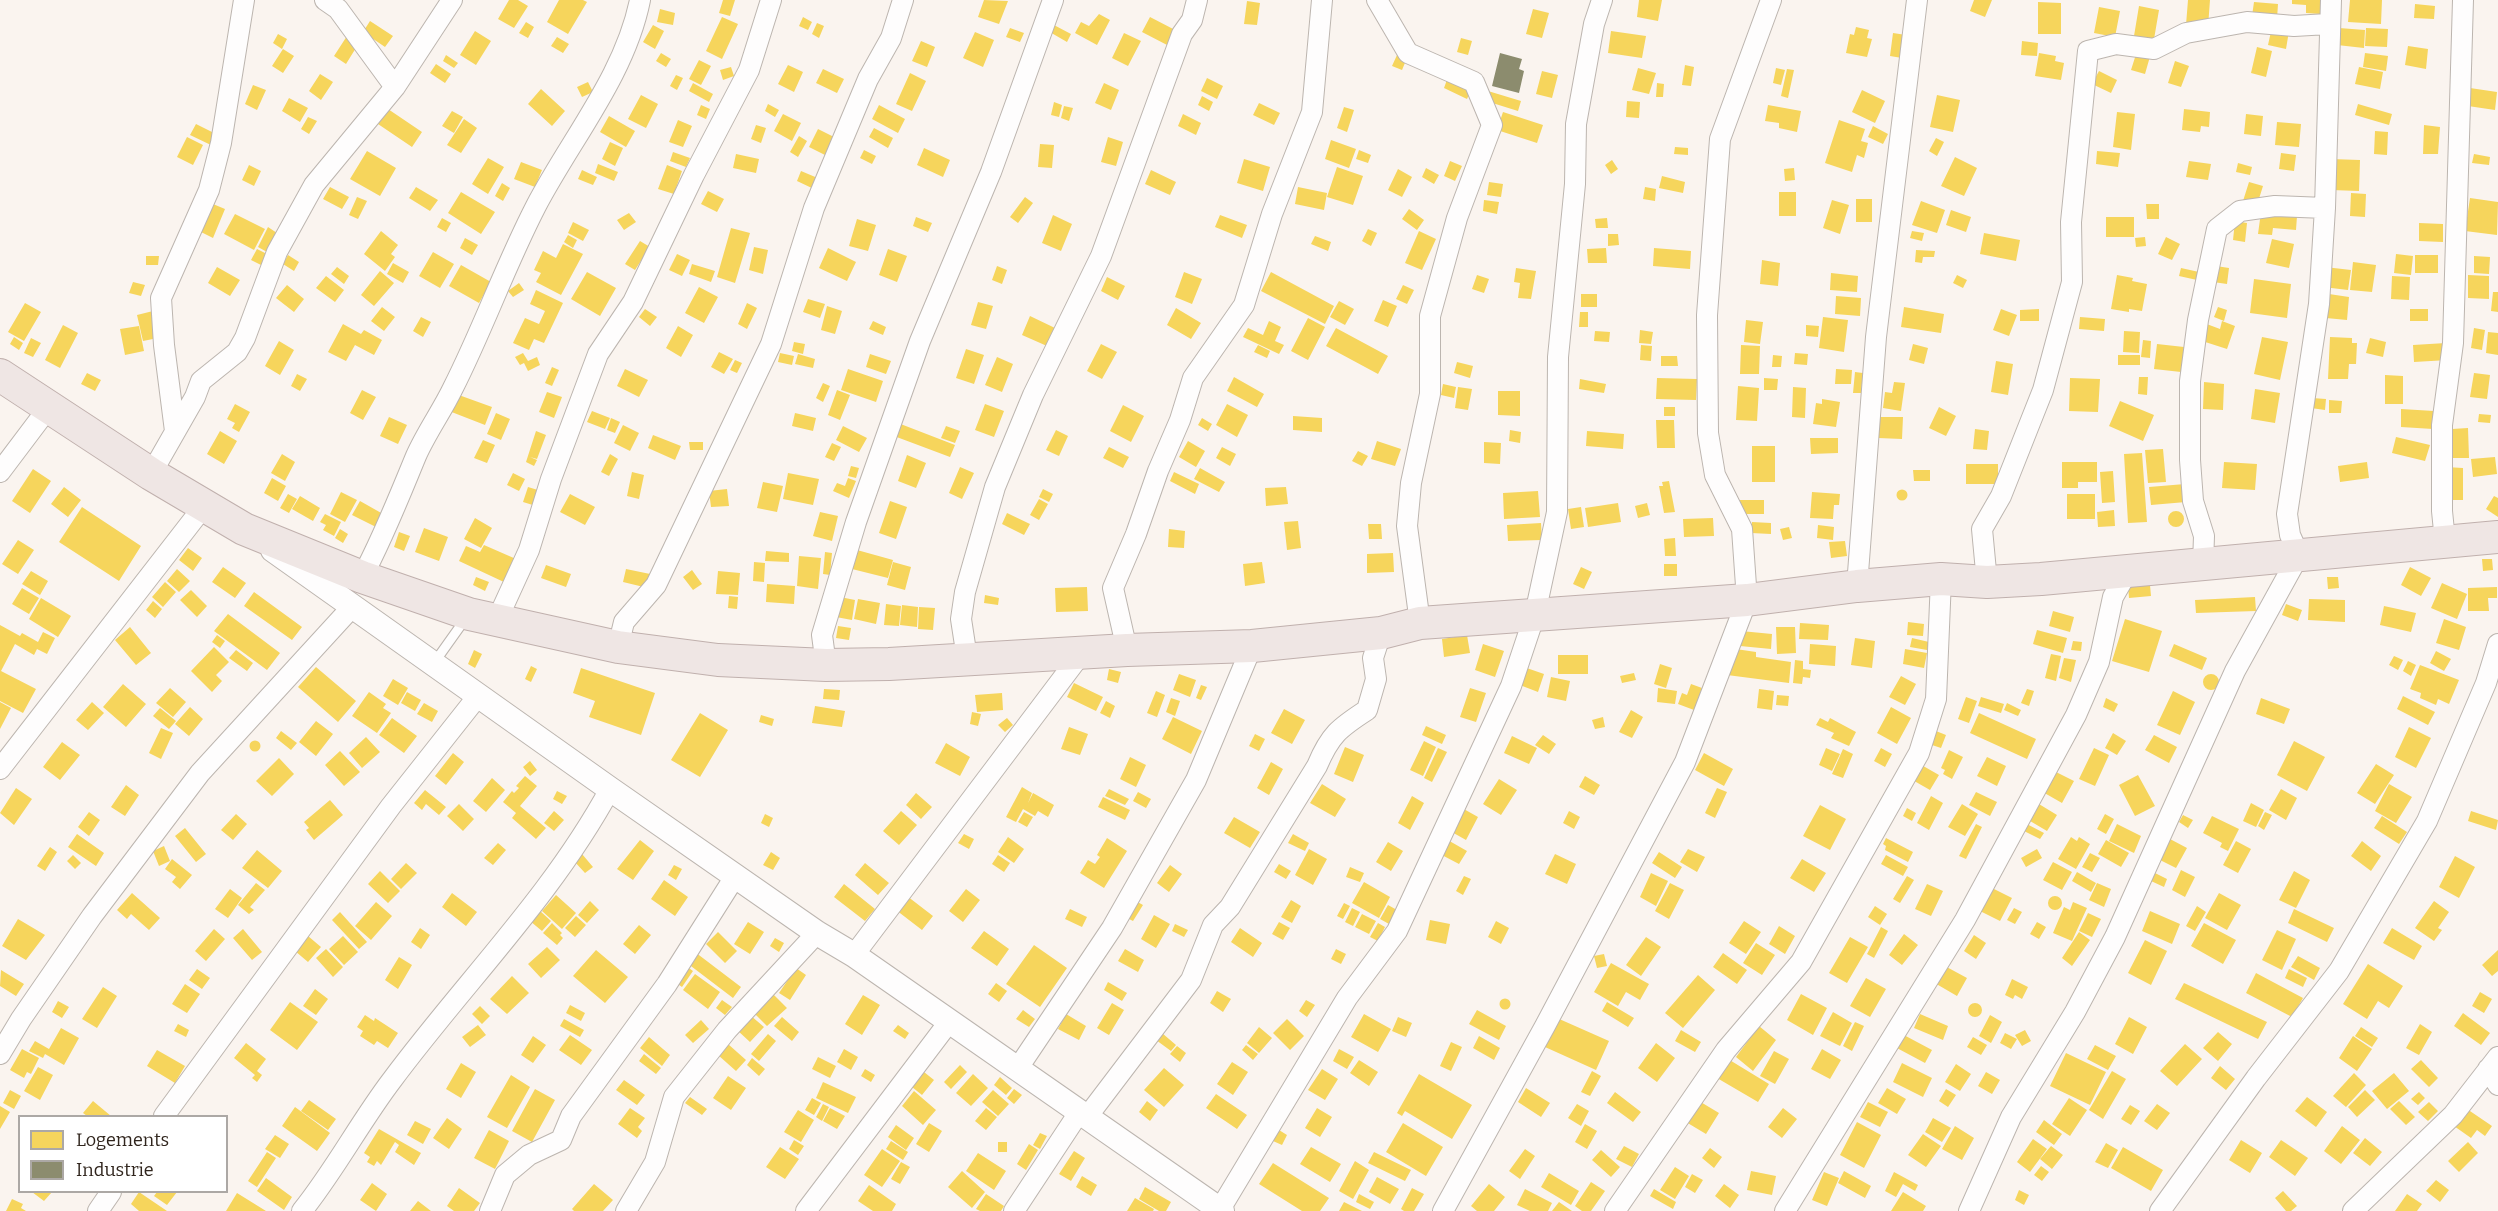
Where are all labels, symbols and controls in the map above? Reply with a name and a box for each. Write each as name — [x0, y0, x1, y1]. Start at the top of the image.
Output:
legend — [18, 1115, 228, 1193]
text: Logements — [76, 1129, 169, 1151]
text: Industrie — [76, 1159, 154, 1181]

